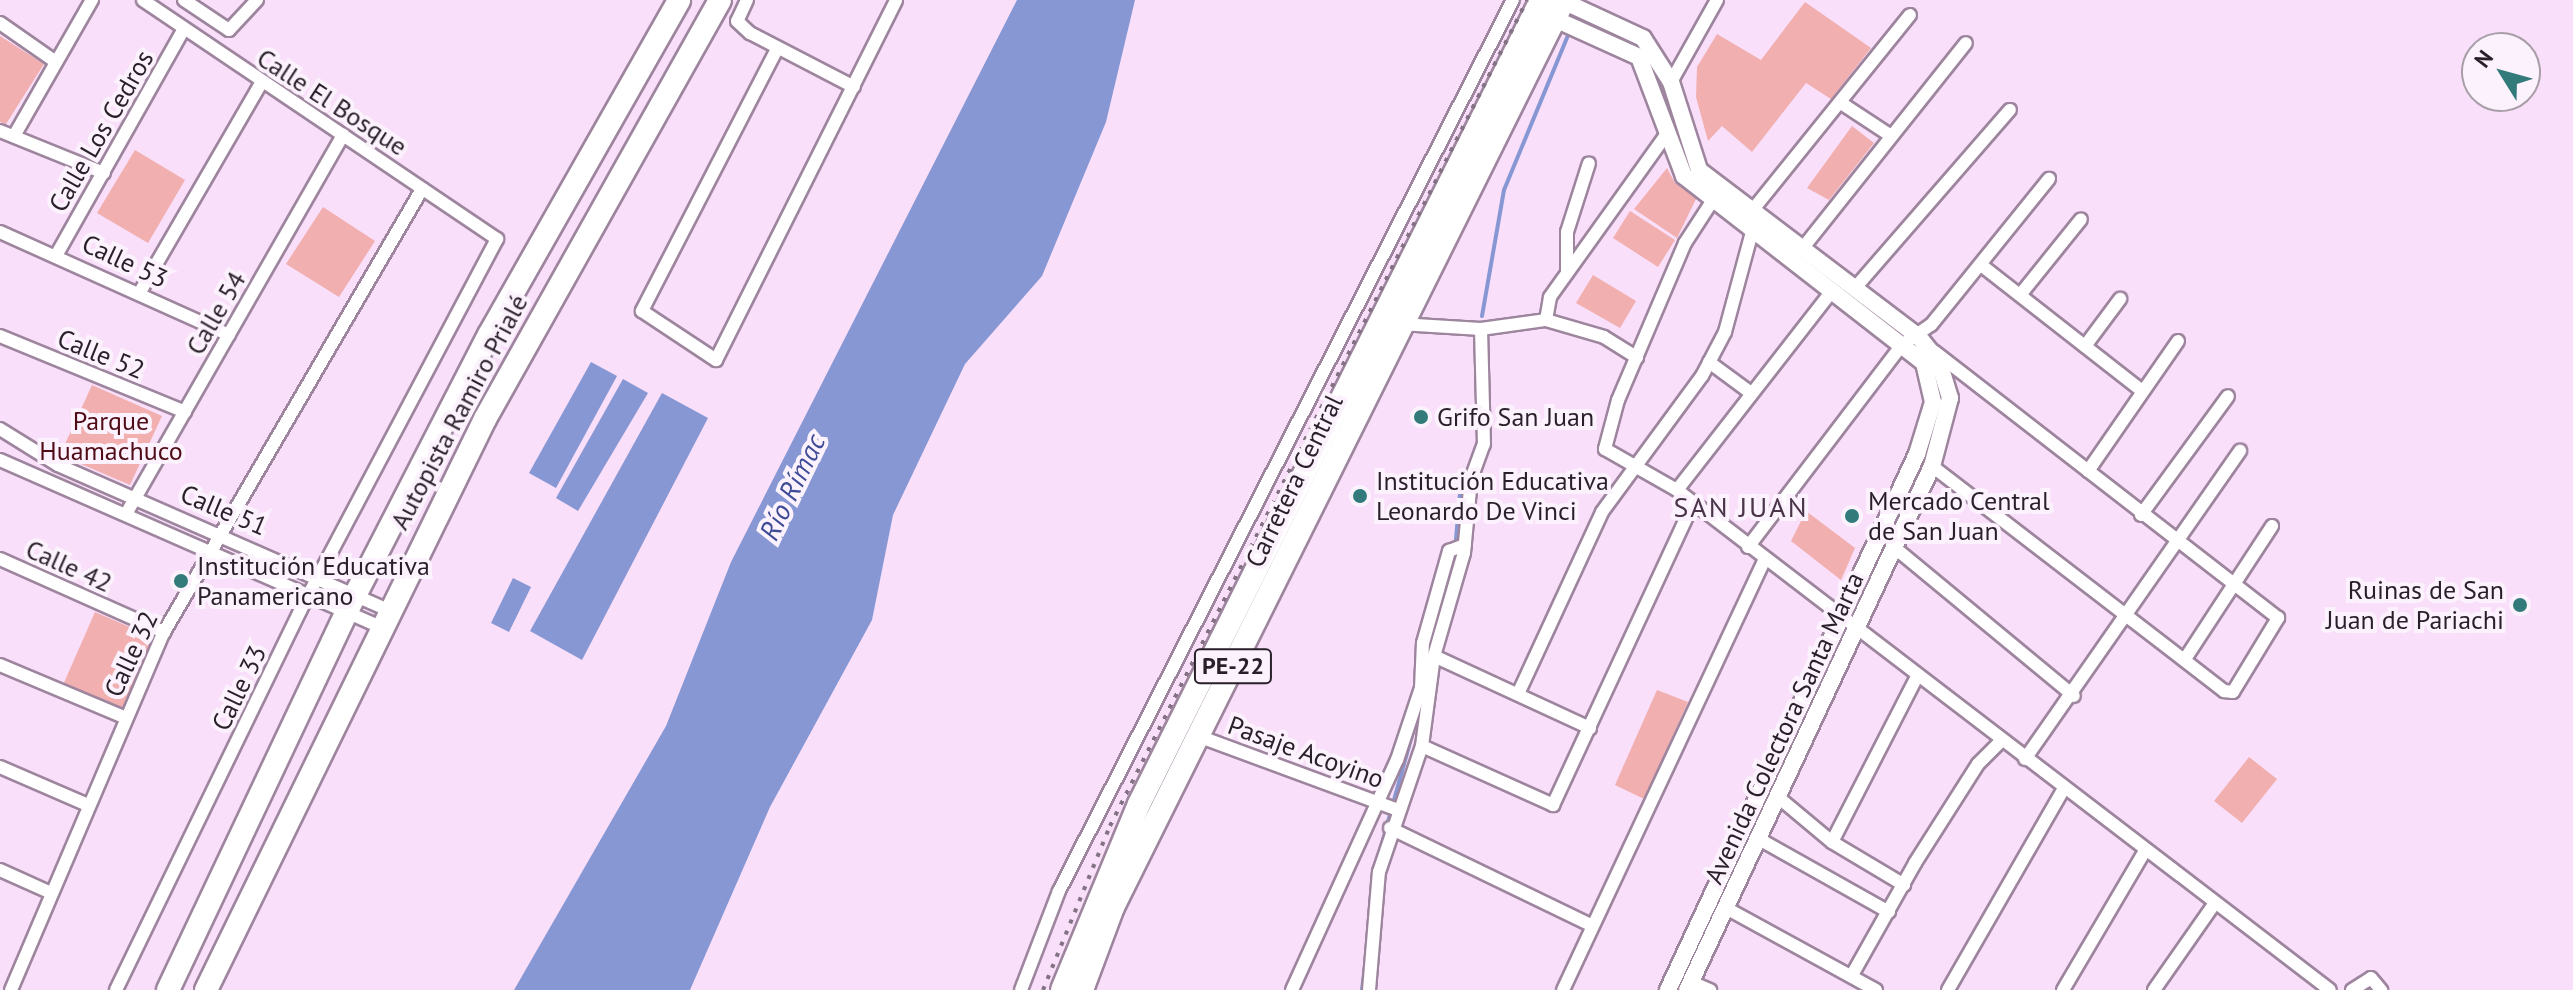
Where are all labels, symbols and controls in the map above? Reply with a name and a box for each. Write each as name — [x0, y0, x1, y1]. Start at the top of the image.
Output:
north arrow — [2461, 32, 2541, 112]
street label: Calle El Bosque — [251, 42, 413, 162]
street label: Calle Los Cedros — [42, 45, 160, 217]
text: N — [2468, 45, 2499, 73]
street label: Calle 53 — [77, 228, 173, 294]
street label: Calle 54 — [180, 266, 252, 360]
street label: Autopista Ramiro Prialé — [384, 289, 534, 535]
street label: Calle 52 — [53, 322, 149, 386]
street label: Carretera Central — [1239, 390, 1349, 572]
place label: Grifo San Juan — [1437, 401, 1594, 433]
park label: Parque Huamachuco — [39, 405, 183, 466]
marker: Grifo San Juan — [1412, 408, 1430, 426]
water label: Río Rímac — [752, 429, 832, 545]
place label: Institución Educativa Leonardo De Vinci — [1376, 465, 1609, 526]
street label: Calle 51 — [176, 478, 272, 542]
place label: Mercado Central de San Juan — [1868, 485, 2050, 546]
marker: Institución Educativa Leonardo De Vinci — [1351, 487, 1369, 505]
district label: SAN JUAN — [1673, 490, 1809, 524]
marker: Mercado Central de San Juan — [1843, 507, 1861, 525]
street label: Calle 42 — [21, 533, 117, 599]
place label: Institución Educativa Panamericano — [197, 550, 430, 612]
street label: Avenida Colectora Santa Marta — [1698, 567, 1870, 889]
marker: Institución Educativa Panamericano — [172, 572, 190, 590]
place label: Ruinas de San Juan de Pariachi — [2326, 574, 2504, 636]
marker: Ruinas de San Juan de Pariachi — [2511, 596, 2529, 614]
street label: Calle 32 — [98, 606, 164, 702]
street label: Calle 33 — [205, 640, 273, 736]
road number: PE-22 — [1193, 646, 1273, 686]
street label: Pasaje Acoyino — [1223, 709, 1389, 795]

